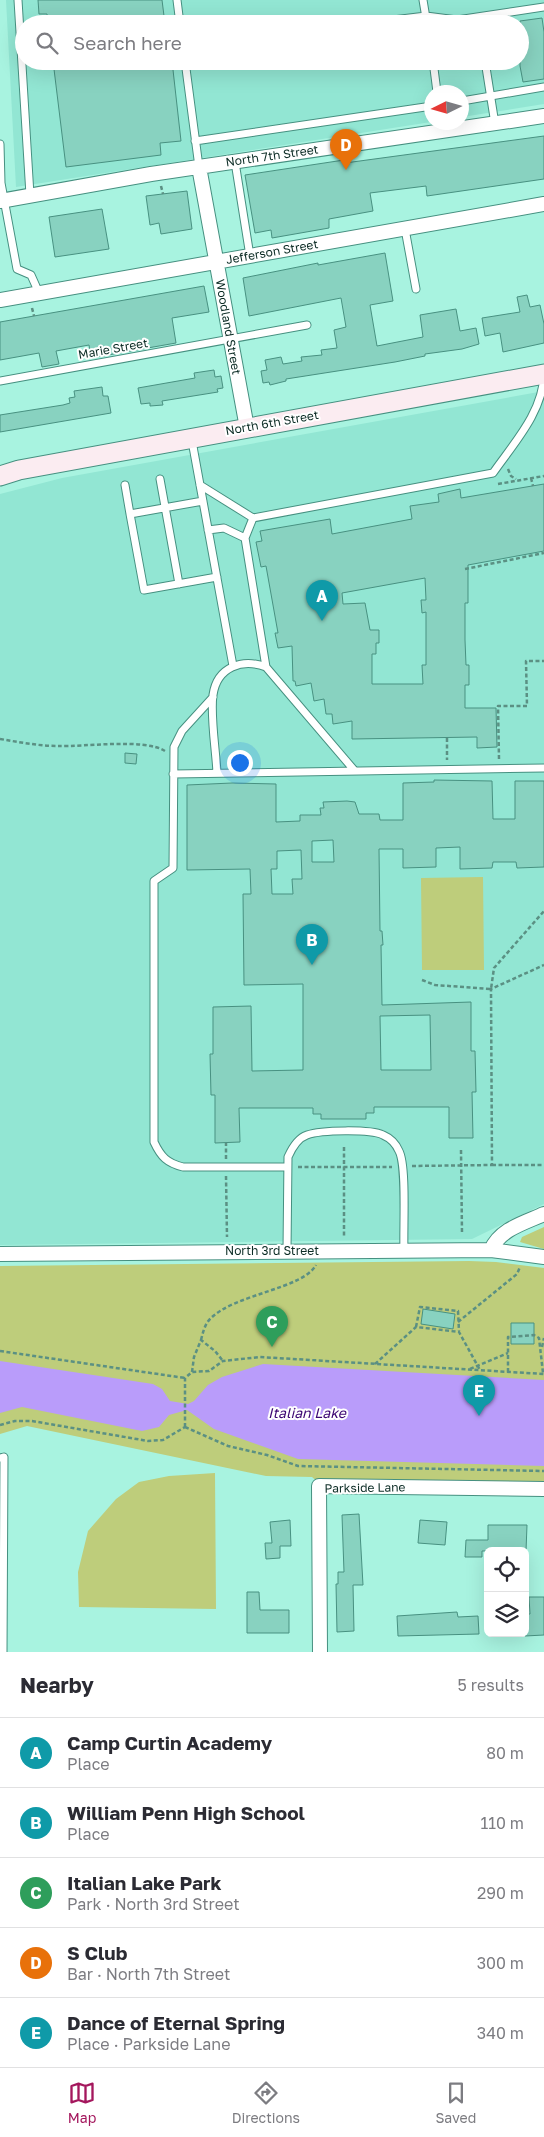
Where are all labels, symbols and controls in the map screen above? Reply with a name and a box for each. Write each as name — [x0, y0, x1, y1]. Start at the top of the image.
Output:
search box — [15, 15, 529, 70]
icon: search — [33, 29, 61, 57]
text: Search here — [73, 31, 182, 54]
north arrow — [424, 85, 469, 130]
pin: D — [330, 129, 362, 170]
street label: North 7th Street — [225, 142, 319, 169]
street label: Jefferson Street — [225, 236, 319, 267]
street label: Woodland Street — [213, 278, 244, 376]
street label: Marie Street — [77, 335, 149, 362]
street label: North 6th Street — [224, 407, 320, 438]
pin: A — [306, 580, 338, 621]
your location — [227, 750, 253, 776]
pin: B — [296, 924, 328, 965]
street label: North 3rd Street — [225, 1243, 319, 1258]
pin: C — [256, 1306, 288, 1347]
pin: E — [463, 1375, 495, 1416]
water label: Italian Lake — [268, 1404, 347, 1421]
street label: Parkside Lane — [324, 1479, 406, 1496]
map controls — [484, 1547, 529, 1637]
button: locate — [484, 1547, 529, 1592]
button: layers — [484, 1592, 529, 1637]
text: Nearby — [20, 1672, 94, 1698]
text: 5 results — [458, 1675, 524, 1695]
text: Camp Curtin Academy — [67, 1731, 272, 1754]
text: A — [30, 1743, 42, 1763]
text: 80 m — [486, 1743, 524, 1763]
text: Place — [67, 1754, 110, 1774]
text: William Penn High School — [67, 1801, 305, 1824]
text: B — [30, 1813, 42, 1833]
text: 110 m — [480, 1813, 524, 1833]
text: Place — [67, 1824, 110, 1844]
text: Italian Lake Park — [67, 1871, 221, 1894]
text: C — [30, 1883, 42, 1903]
text: 290 m — [477, 1883, 524, 1903]
text: Park · North 3rd Street — [67, 1894, 240, 1914]
text: S Club — [67, 1941, 127, 1964]
text: D — [30, 1953, 42, 1973]
text: 300 m — [477, 1953, 524, 1973]
text: Bar · North 7th Street — [67, 1964, 230, 1984]
text: Dance of Eternal Spring — [67, 2011, 285, 2034]
text: E — [31, 2023, 41, 2043]
text: 340 m — [477, 2023, 524, 2043]
text: Place · Parkside Lane — [67, 2034, 230, 2054]
tab: Map — [68, 2079, 96, 2126]
tab: Directions — [232, 2079, 300, 2126]
tab: Saved — [435, 2079, 476, 2126]

